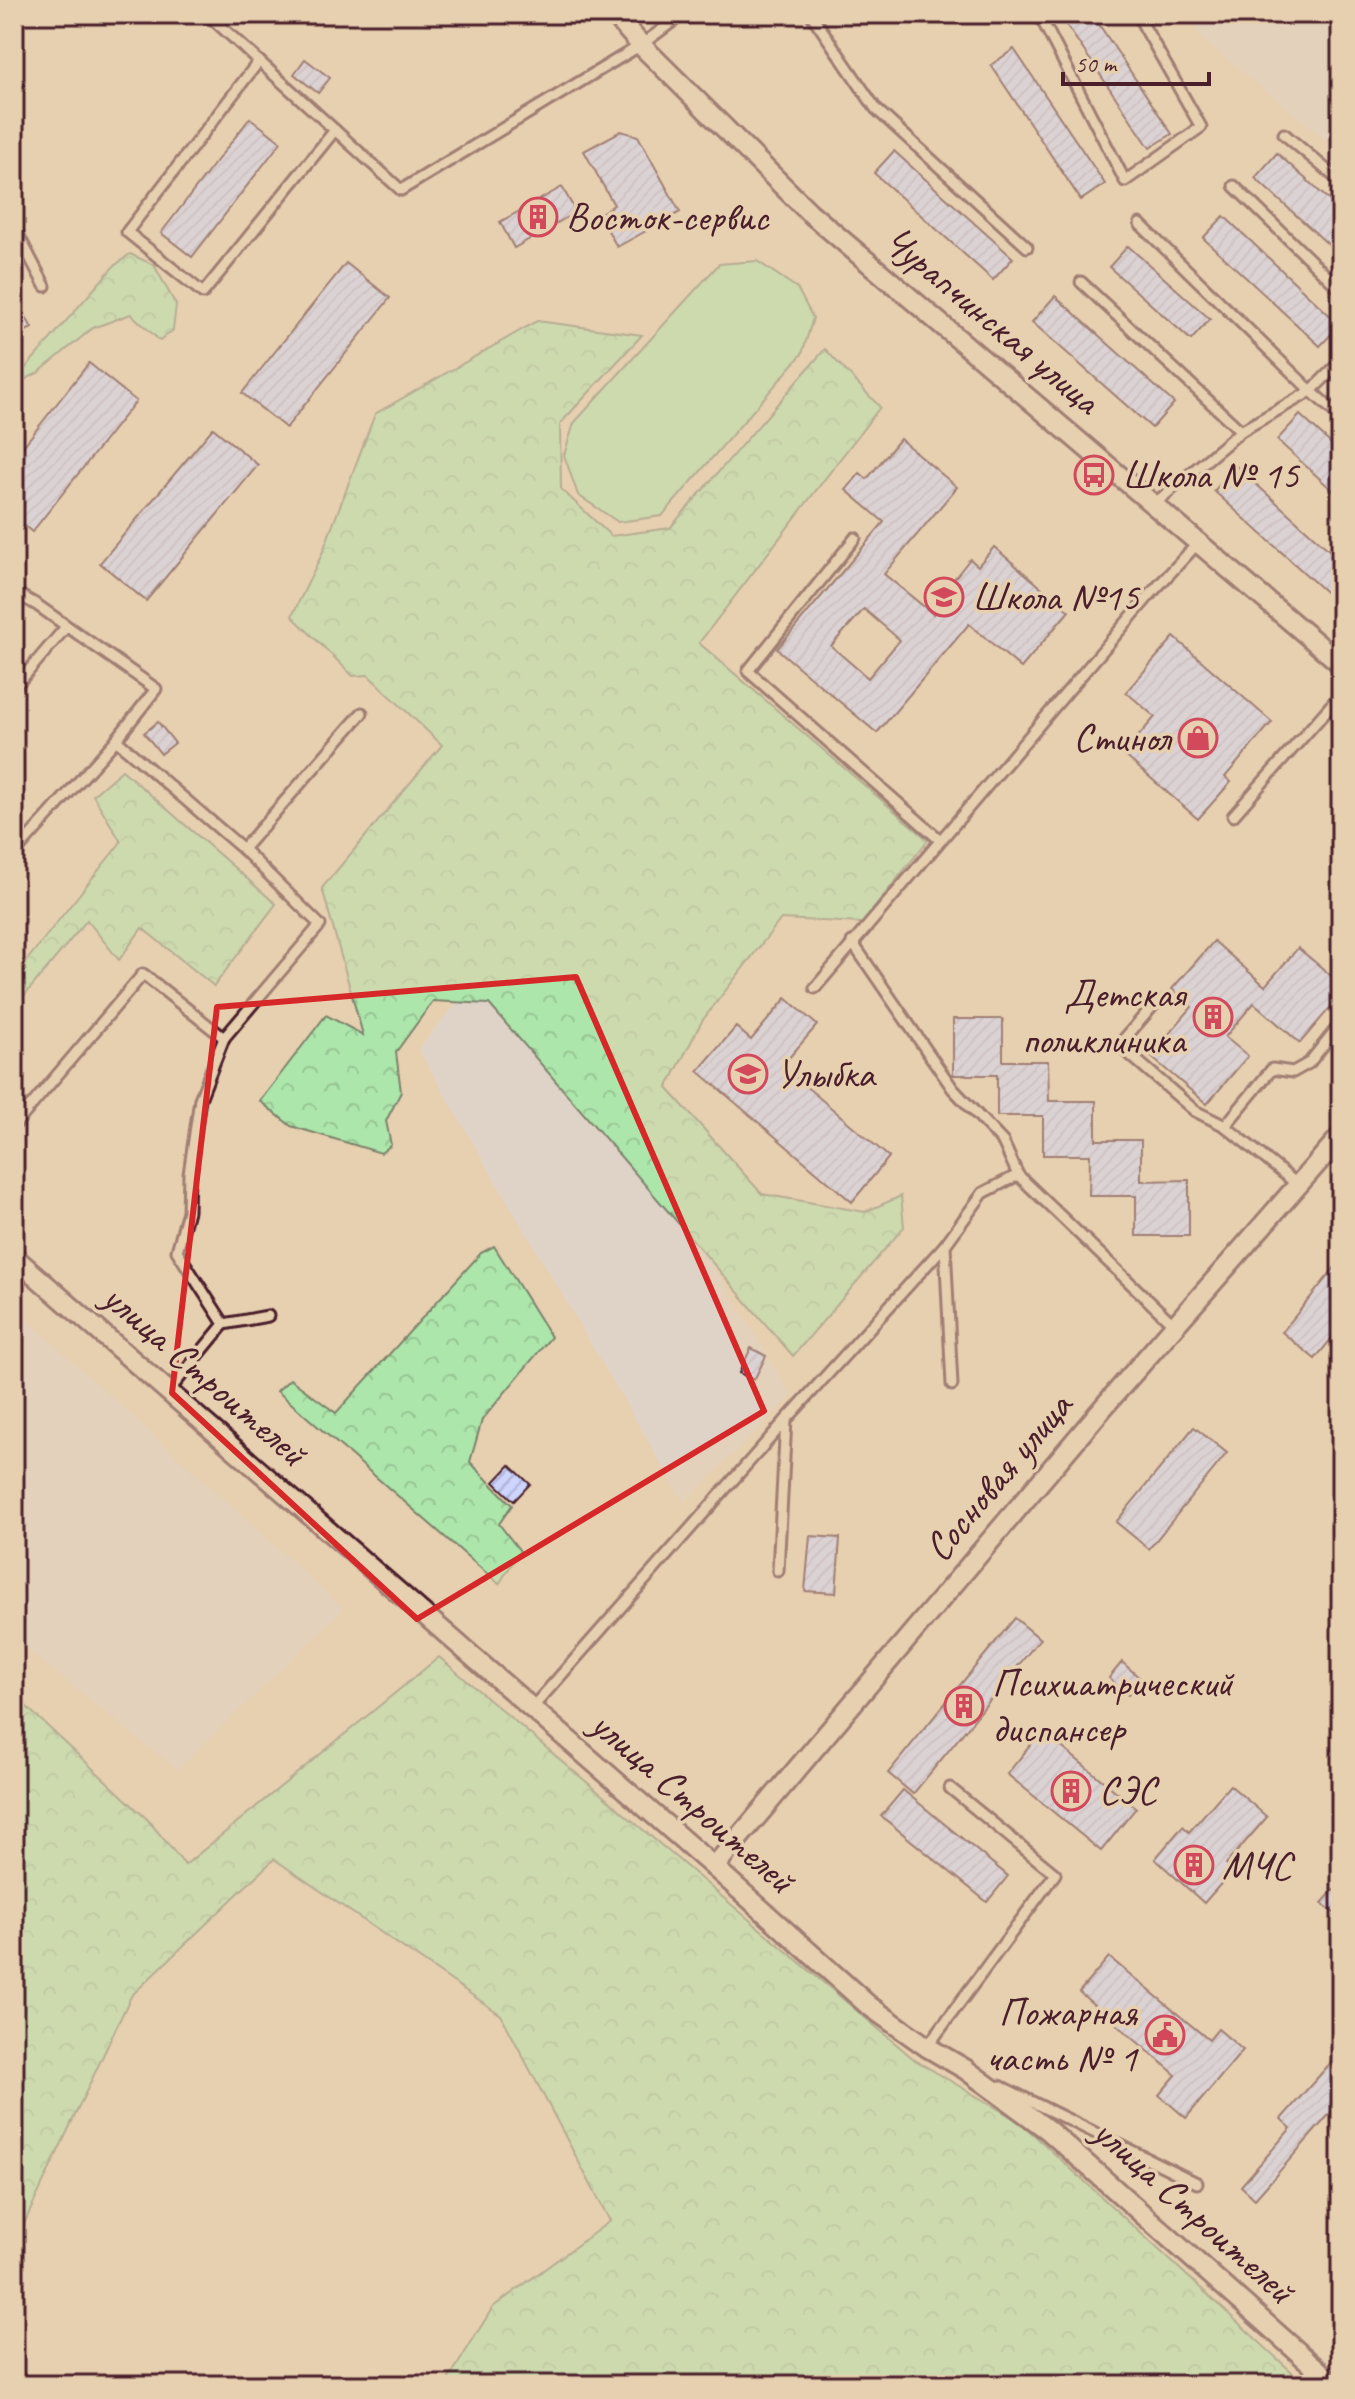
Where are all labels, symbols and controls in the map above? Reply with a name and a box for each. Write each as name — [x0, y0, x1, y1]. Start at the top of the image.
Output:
scale bar — [1063, 36, 1209, 86]
text: 50 m — [1075, 49, 1118, 79]
place label: Восток-сервис — [566, 192, 770, 242]
building icon: Восток-сервис — [517, 196, 559, 238]
street label: Чурапчинская улица — [874, 215, 1113, 427]
place label: Школа № 15 — [1122, 450, 1301, 500]
bus stop icon: Школа № 15 — [1073, 454, 1115, 496]
place label: Школа №15 — [972, 572, 1141, 622]
school or university icon: Школа №15 — [923, 576, 965, 618]
place label: Стинол — [1073, 713, 1173, 763]
shop icon: Стинол — [1177, 717, 1219, 759]
place label: Детская поликлиника — [1022, 969, 1188, 1065]
building icon: Детская поликлиника — [1192, 996, 1234, 1038]
place label: Улыбка — [776, 1049, 877, 1099]
school or university icon: Улыбка — [727, 1053, 769, 1095]
street label: улица Строителей — [91, 1271, 319, 1479]
street label: Сосновая улица — [913, 1381, 1084, 1571]
place label: Психиатрический диспансер — [992, 1658, 1235, 1754]
building icon: Психиатрический диспансер — [943, 1685, 985, 1727]
street label: улица Строителей — [579, 1698, 807, 1906]
place label: СЭС — [1099, 1766, 1160, 1816]
building icon: СЭС — [1050, 1770, 1092, 1812]
place label: МЧС — [1222, 1840, 1296, 1890]
building icon: МЧС — [1173, 1844, 1215, 1886]
place label: Пожарная часть № 1 — [987, 1987, 1139, 2083]
public building icon: Пожарная часть № 1 — [1144, 2014, 1186, 2056]
street label: улица Строителей — [1081, 2106, 1307, 2316]

